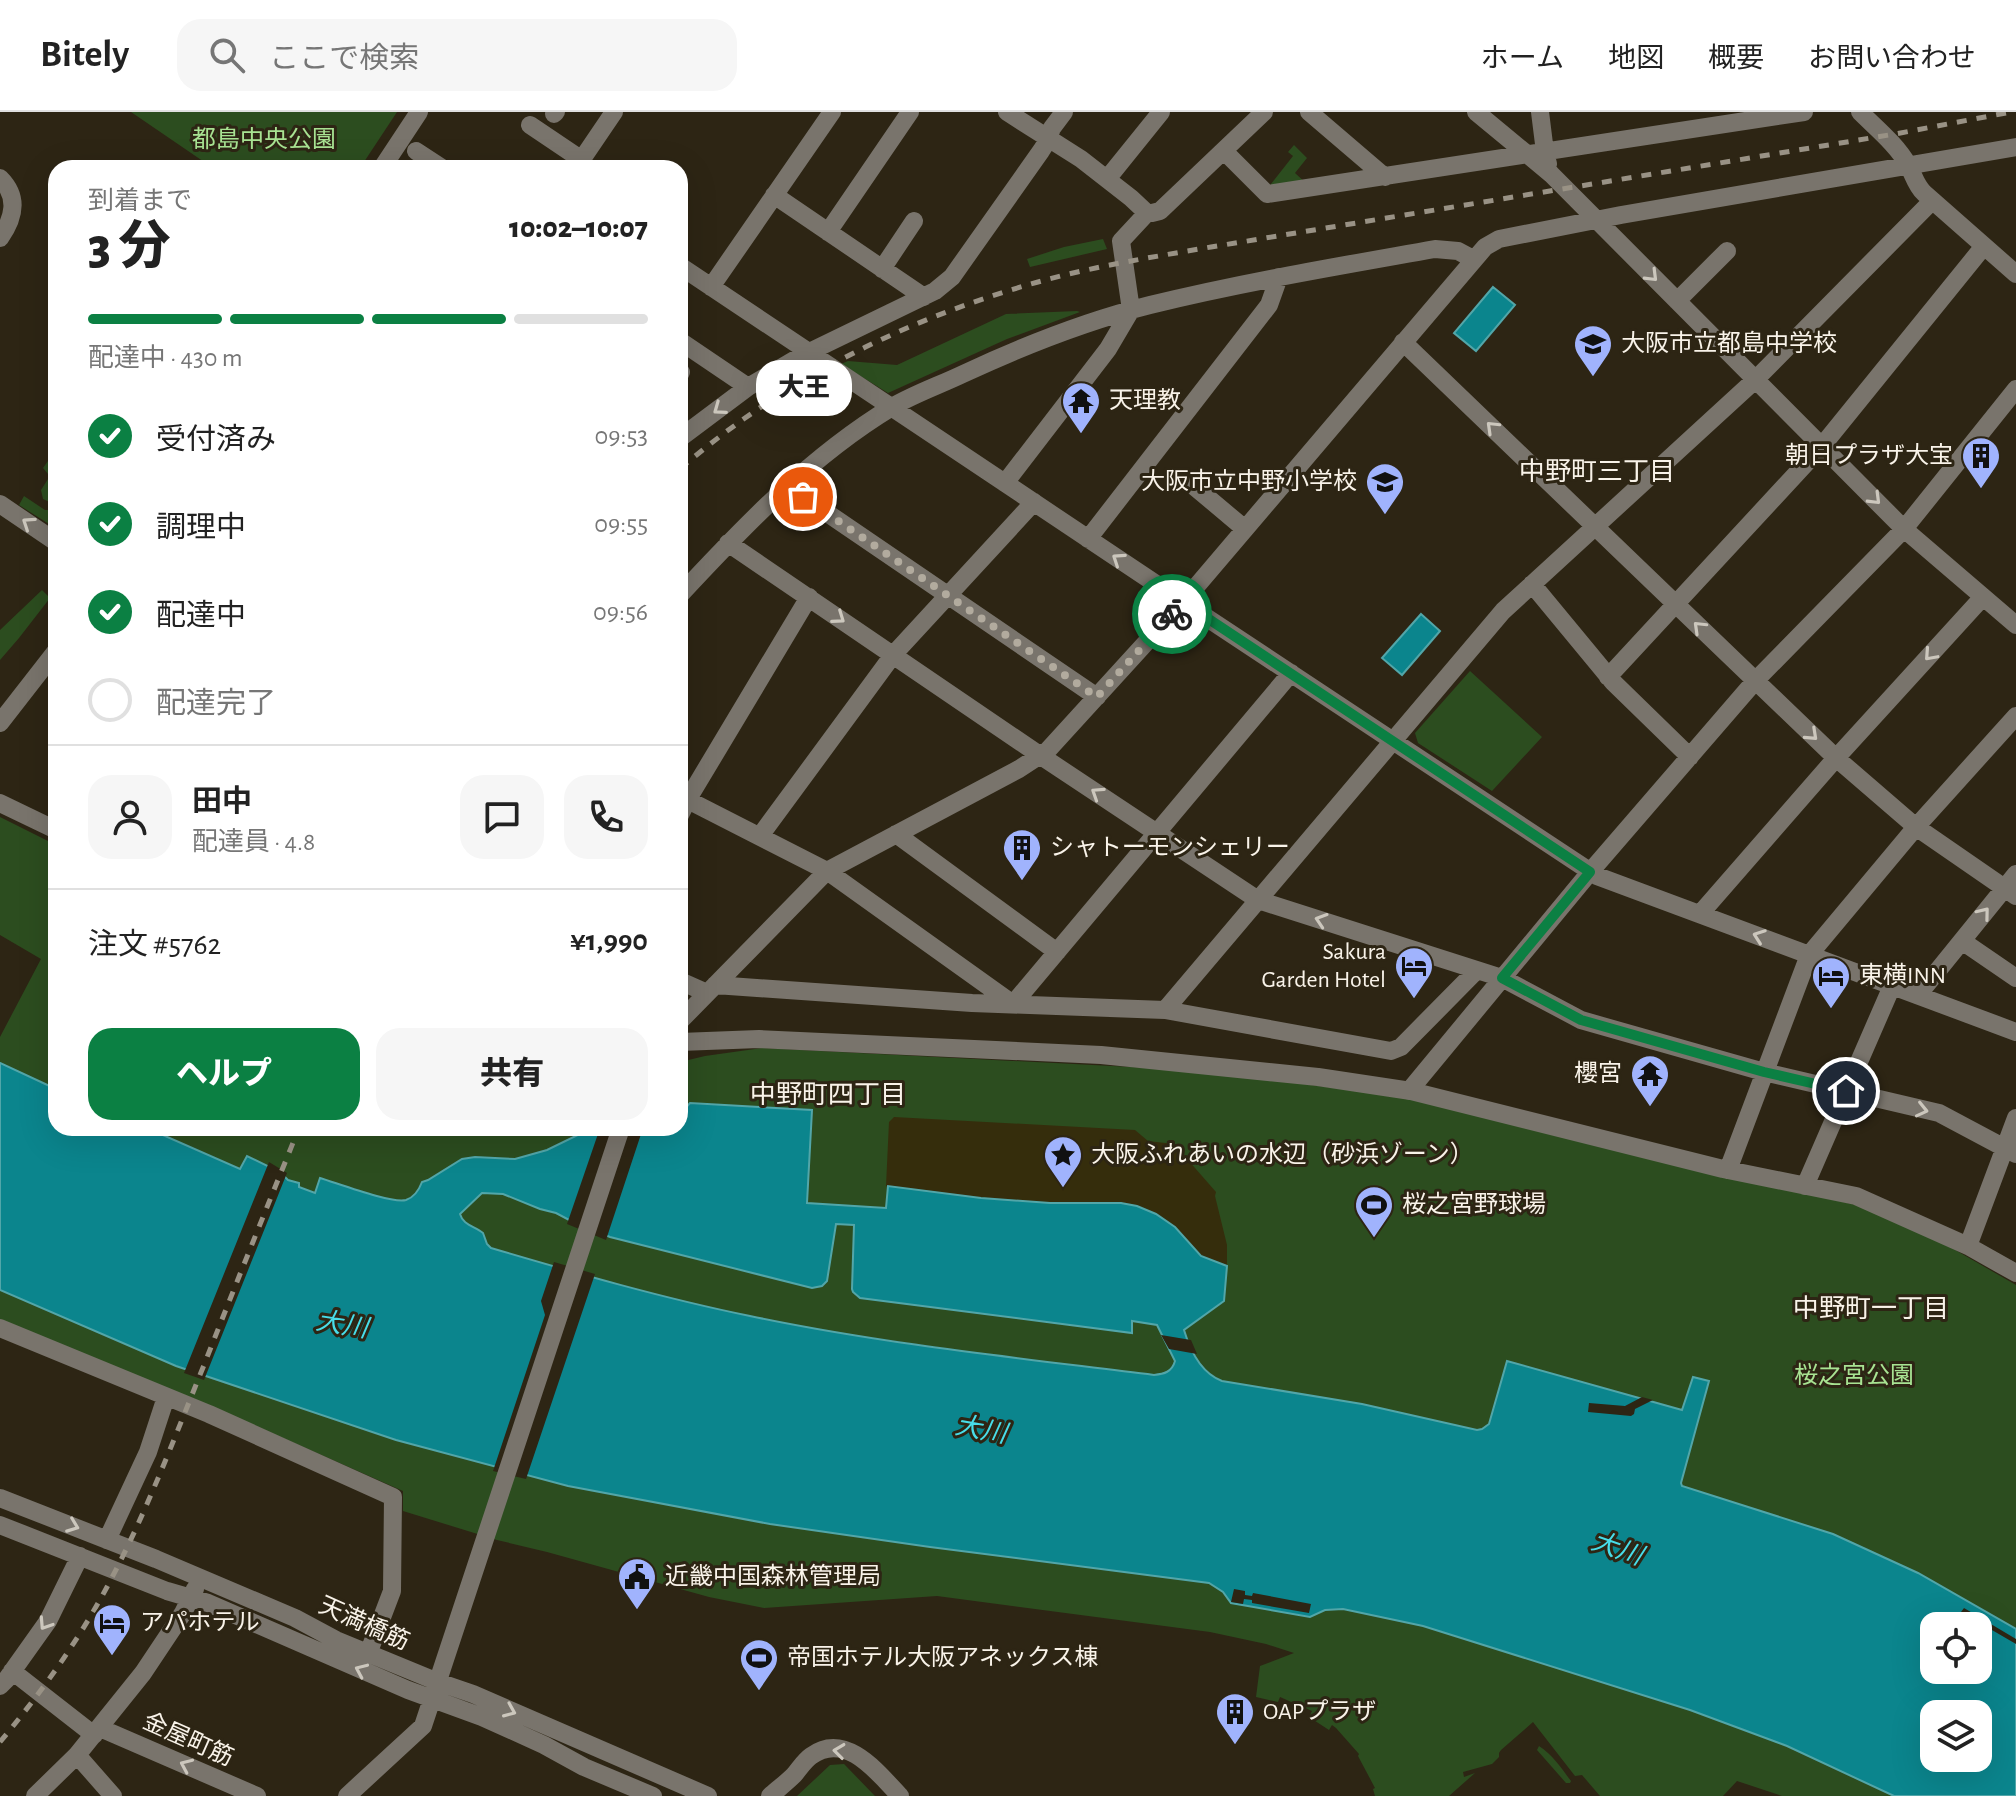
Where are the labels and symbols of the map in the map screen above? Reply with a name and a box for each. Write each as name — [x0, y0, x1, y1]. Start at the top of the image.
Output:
park label: 都島中央公園 — [192, 126, 336, 152]
one-way arrow — [1642, 267, 1657, 281]
school or university icon: 大阪市立都島中学校 — [1572, 323, 1614, 378]
place label: 大阪市立都島中学校 — [1621, 330, 1837, 356]
callout: 大王 — [755, 361, 851, 417]
temple icon: 天理教 — [1060, 380, 1102, 435]
place label: 天理教 — [1109, 387, 1181, 413]
one-way arrow — [714, 399, 728, 414]
one-way arrow — [1487, 422, 1501, 436]
building icon: 朝日プラザ大宝 — [1960, 435, 2002, 490]
place label: 朝日プラザ大宝 — [1785, 442, 1953, 468]
district label: 中野町三丁目 — [1519, 458, 1675, 485]
school or university icon: 大阪市立中野小学校 — [1364, 461, 1406, 516]
pin — [769, 463, 837, 531]
place label: 大阪市立中野小学校 — [1141, 468, 1357, 494]
one-way arrow — [1866, 490, 1880, 505]
one-way arrow — [22, 518, 37, 533]
one-way arrow — [1112, 554, 1127, 569]
courier — [1132, 574, 1212, 654]
one-way arrow — [831, 608, 845, 623]
one-way arrow — [1694, 622, 1708, 636]
one-way arrow — [1925, 646, 1940, 661]
one-way arrow — [1803, 725, 1817, 740]
one-way arrow — [1091, 788, 1105, 803]
building icon: シャトーモンシェリー — [1001, 827, 1043, 882]
place label: シャトーモンシェリー — [1050, 836, 1290, 860]
one-way arrow — [1975, 907, 1989, 922]
one-way arrow — [1315, 913, 1329, 929]
one-way arrow — [1753, 929, 1767, 946]
place label: Sakura Garden Hotel — [1261, 940, 1386, 992]
hotel icon: Sakura Garden Hotel — [1393, 945, 1435, 1000]
hotel icon: 東横INN — [1810, 955, 1852, 1010]
place label: 東横INN — [1859, 962, 1946, 988]
temple icon: 櫻宮 — [1629, 1053, 1671, 1108]
pin — [1812, 1057, 1880, 1125]
place label: 櫻宮 — [1574, 1060, 1622, 1086]
district label: 中野町四丁目 — [750, 1081, 906, 1108]
one-way arrow — [1915, 1100, 1929, 1117]
place icon: 大阪ふれあいの水辺（砂浜ゾーン） — [1042, 1134, 1084, 1189]
place label: 大阪ふれあいの水辺（砂浜ゾーン） — [1091, 1141, 1474, 1167]
sports icon: 桜之宮野球場 — [1353, 1184, 1395, 1239]
place label: 桜之宮野球場 — [1402, 1191, 1546, 1217]
district label: 中野町一丁目 — [1793, 1295, 1949, 1322]
water label: 大川 — [314, 1307, 373, 1342]
park label: 桜之宮公園 — [1794, 1362, 1914, 1388]
water label: 大川 — [953, 1412, 1012, 1448]
one-way arrow — [65, 1516, 79, 1533]
water label: 大川 — [1588, 1527, 1649, 1571]
public building icon: 近畿中国森林管理局 — [616, 1556, 658, 1611]
place label: 近畿中国森林管理局 — [665, 1563, 881, 1589]
street label: 天満橋筋 — [315, 1592, 414, 1654]
hotel icon: アパホテル — [91, 1602, 133, 1657]
place label: アパホテル — [140, 1610, 260, 1635]
one-way arrow — [40, 1615, 55, 1630]
sports icon: 帝国ホテル大阪アネックス棟 — [738, 1637, 780, 1692]
place label: 帝国ホテル大阪アネックス棟 — [787, 1644, 1098, 1670]
one-way arrow — [355, 1664, 369, 1680]
building icon: OAPプラザ — [1214, 1691, 1256, 1746]
place label: OAPプラザ — [1263, 1699, 1376, 1724]
one-way arrow — [502, 1701, 516, 1717]
street label: 金屋町筋 — [139, 1708, 238, 1770]
one-way arrow — [833, 1743, 846, 1760]
one-way arrow — [180, 1758, 194, 1774]

